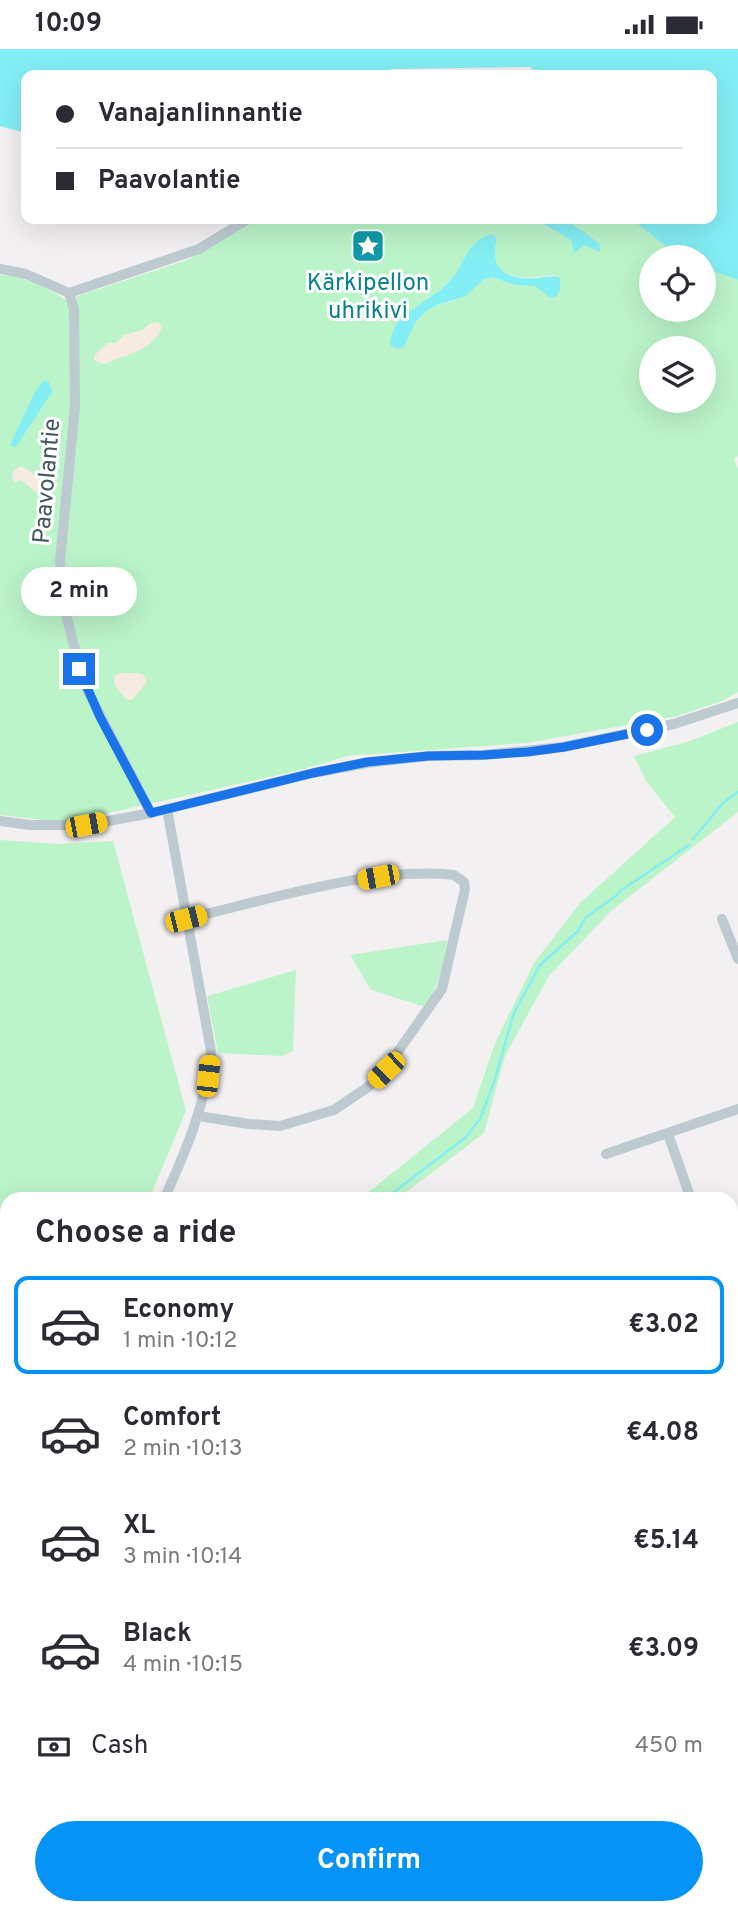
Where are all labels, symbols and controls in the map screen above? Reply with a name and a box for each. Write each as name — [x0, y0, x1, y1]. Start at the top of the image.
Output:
text: 10:09 — [35, 8, 102, 41]
text: Vanajanlinnantie — [98, 98, 303, 131]
text: Paavolantie — [98, 165, 240, 198]
place icon: Kärkipellon uhrikivi — [349, 227, 387, 265]
map controls — [639, 245, 716, 413]
button: locate — [639, 245, 716, 322]
place label: Kärkipellon uhrikivi — [307, 269, 429, 327]
button: layers — [639, 336, 716, 413]
street label: Paavolantie — [28, 417, 68, 545]
callout: 2 min — [21, 567, 137, 617]
text: 2 min — [49, 577, 109, 606]
route end — [63, 653, 95, 685]
route start — [631, 714, 663, 746]
car — [64, 811, 109, 839]
car — [356, 863, 401, 891]
car — [164, 904, 209, 934]
car — [364, 1048, 409, 1092]
car — [196, 1054, 221, 1098]
text: Choose a ride — [35, 1214, 236, 1254]
icon: car — [39, 1294, 102, 1357]
text: Economy — [123, 1294, 234, 1327]
text: €3.02 — [628, 1309, 699, 1342]
text: 1 min · 10:12 — [123, 1327, 237, 1356]
icon: car — [39, 1402, 102, 1465]
text: Comfort — [123, 1402, 221, 1435]
text: €4.08 — [626, 1417, 699, 1450]
text: 2 min · 10:13 — [123, 1435, 243, 1464]
icon: car — [39, 1510, 102, 1573]
text: XL — [123, 1510, 155, 1543]
text: €5.14 — [633, 1525, 699, 1558]
text: 3 min · 10:14 — [123, 1543, 242, 1572]
icon: car — [39, 1618, 102, 1681]
text: Black — [123, 1618, 192, 1651]
text: €3.09 — [628, 1633, 699, 1666]
text: 4 min · 10:15 — [123, 1651, 243, 1680]
icon: cash — [35, 1728, 73, 1766]
text: Cash — [91, 1730, 148, 1763]
text: 450 m — [635, 1732, 703, 1761]
button: Confirm — [35, 1821, 703, 1901]

